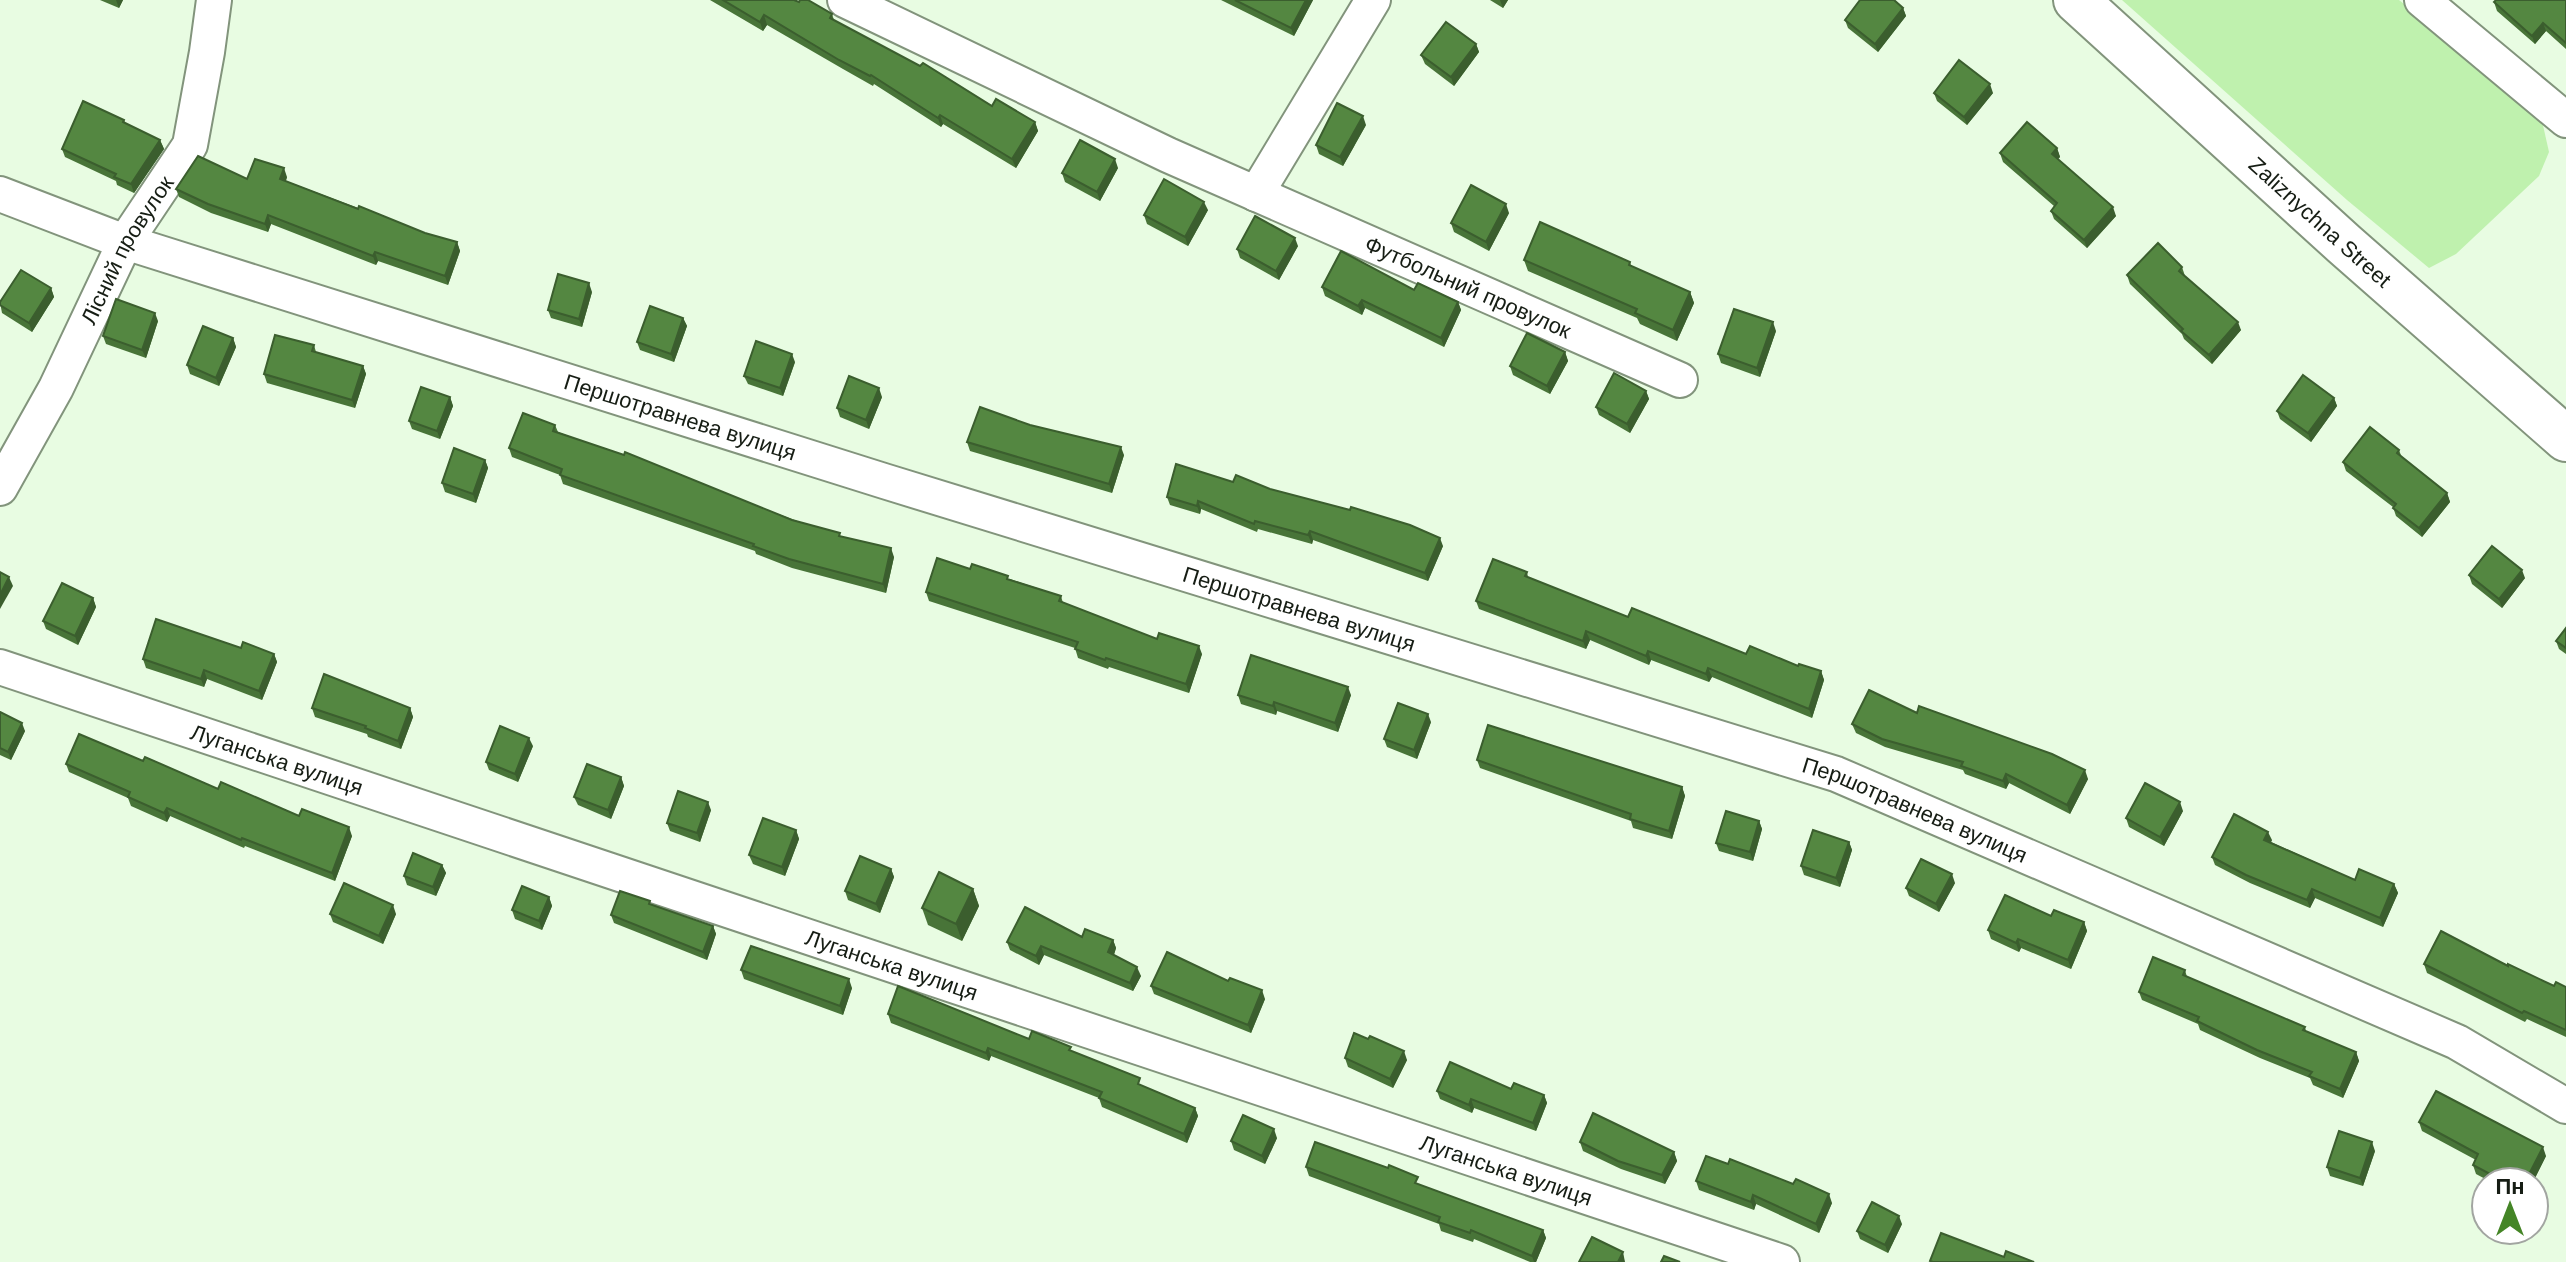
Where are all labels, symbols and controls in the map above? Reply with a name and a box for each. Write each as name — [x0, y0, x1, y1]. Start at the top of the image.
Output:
street label: Zaliznychna Street — [2244, 152, 2396, 293]
street label: Лісний провулок — [76, 171, 179, 328]
street label: Футбольний провулок — [1361, 231, 1575, 344]
street label: Першотравнева вулиця — [561, 369, 799, 466]
street label: Першотравнева вулиця — [1180, 562, 1418, 657]
street label: Луганська вулиця — [187, 720, 366, 800]
street label: Першотравнева вулиця — [1799, 752, 2031, 868]
street label: Луганська вулиця — [802, 925, 981, 1006]
street label: Луганська вулиця — [1417, 1130, 1595, 1211]
north arrow — [2470, 1166, 2550, 1246]
text: Пн — [2495, 1174, 2525, 1199]

